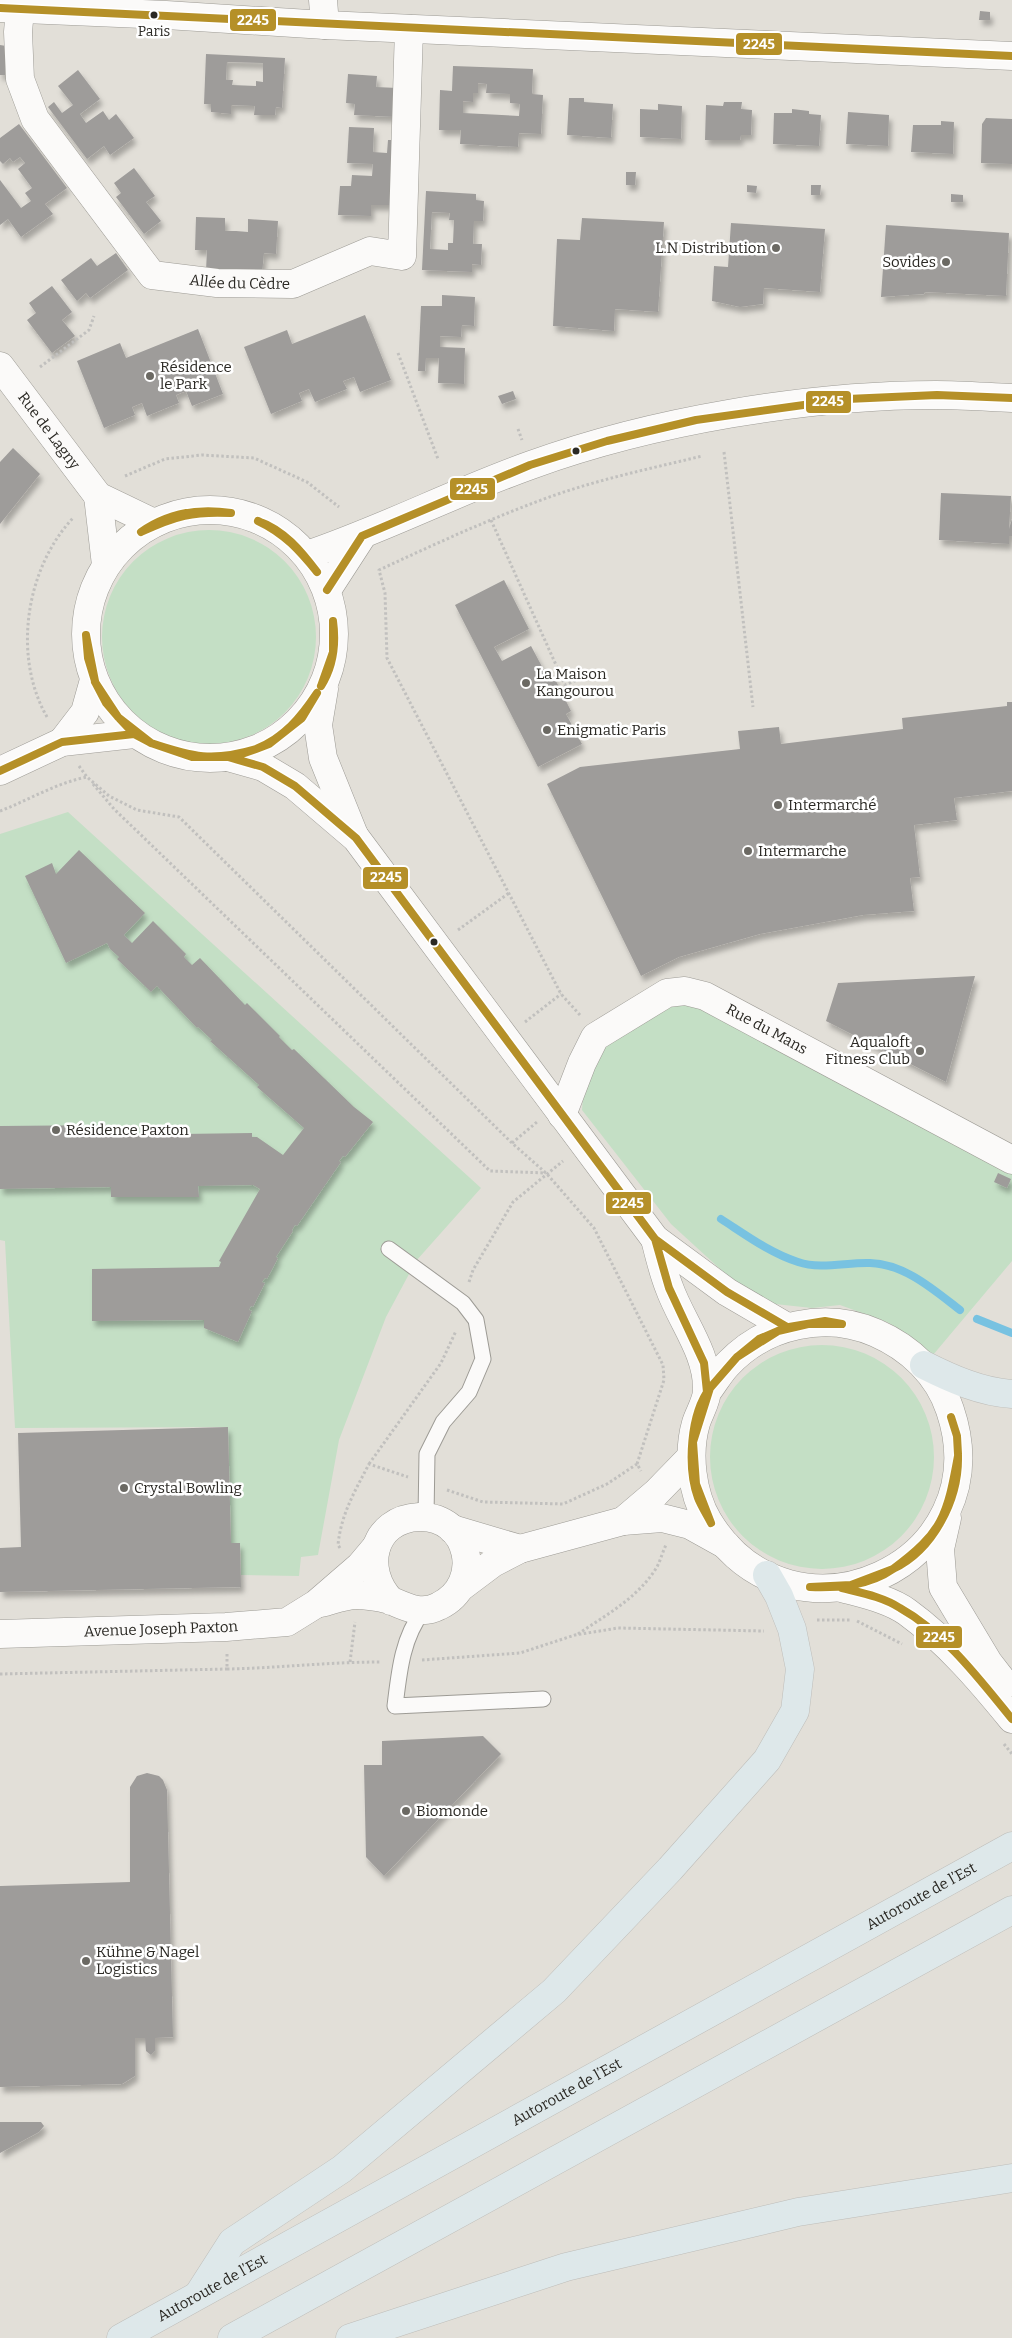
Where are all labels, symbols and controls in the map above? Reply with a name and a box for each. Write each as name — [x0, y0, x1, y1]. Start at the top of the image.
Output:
line badge: 2245 — [229, 8, 277, 32]
marker: Paris — [149, 10, 159, 20]
text: 2245 — [237, 12, 269, 29]
place label: Paris — [138, 23, 170, 40]
line badge: 2245 — [735, 32, 783, 56]
text: 2245 — [743, 36, 775, 53]
place label: L.N Distribution — [655, 239, 766, 257]
marker: L.N Distribution — [770, 242, 782, 254]
place label: Sovides — [882, 253, 936, 271]
marker: Sovides — [940, 256, 952, 268]
street label: Allée du Cèdre — [188, 271, 290, 293]
place label: Résidence le Park — [160, 358, 232, 393]
marker: Résidence le Park — [144, 370, 156, 382]
street label: Rue de Lagny — [14, 389, 84, 473]
line badge: 2245 — [805, 390, 852, 414]
text: 2245 — [812, 393, 844, 410]
unlabelled marker — [571, 446, 581, 456]
line badge: 2245 — [449, 477, 496, 501]
text: 2245 — [456, 481, 488, 498]
place label: La Maison Kangourou — [536, 665, 614, 700]
marker: La Maison Kangourou — [520, 677, 532, 689]
place label: Enigmatic Paris — [557, 721, 666, 739]
marker: Enigmatic Paris — [541, 724, 553, 736]
place label: Intermarché — [788, 796, 876, 814]
marker: Intermarché — [772, 799, 784, 811]
place label: Intermarche — [758, 842, 846, 860]
marker: Intermarche — [742, 845, 754, 857]
line badge: 2245 — [362, 866, 409, 890]
text: 2245 — [370, 869, 402, 886]
unlabelled marker — [429, 937, 439, 947]
street label: Rue du Mans — [723, 1000, 811, 1058]
place label: Aqualoft Fitness Club — [825, 1033, 911, 1068]
marker: Aqualoft Fitness Club — [914, 1045, 926, 1057]
place label: Résidence Paxton — [66, 1121, 189, 1139]
marker: Résidence Paxton — [50, 1124, 62, 1136]
line badge: 2245 — [605, 1191, 652, 1215]
text: 2245 — [612, 1195, 644, 1212]
place label: Crystal Bowling — [134, 1479, 242, 1497]
marker: Crystal Bowling — [118, 1482, 130, 1494]
street label: Avenue Joseph Paxton — [84, 1617, 239, 1640]
line badge: 2245 — [915, 1625, 963, 1649]
text: 2245 — [923, 1629, 955, 1646]
place label: Biomonde — [416, 1802, 488, 1820]
marker: Biomonde — [400, 1805, 412, 1817]
street label: Autoroute de l’Est — [863, 1858, 980, 1934]
place label: Kühne & Nagel Logistics — [96, 1943, 199, 1978]
marker: Kühne & Nagel Logistics — [80, 1955, 92, 1967]
street label: Autoroute de l’Est — [508, 2054, 625, 2130]
street label: Autoroute de l’Est — [154, 2250, 271, 2325]

